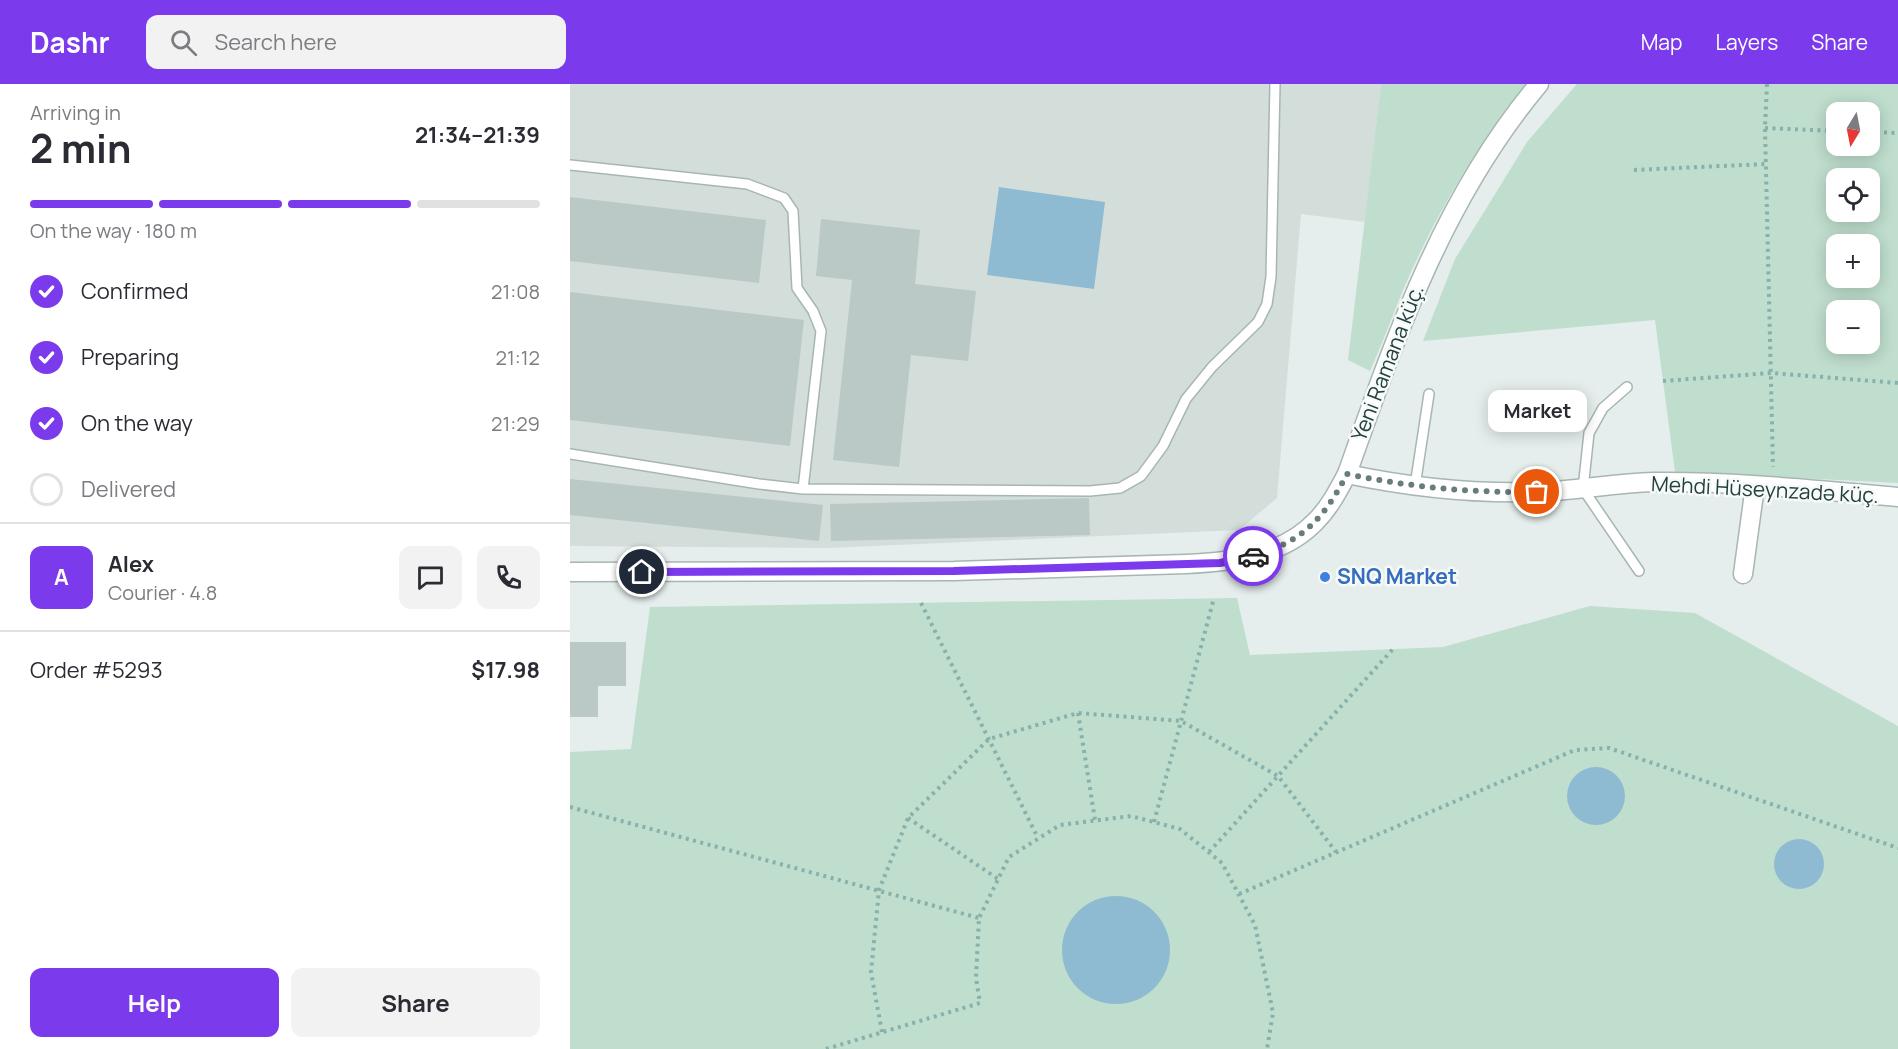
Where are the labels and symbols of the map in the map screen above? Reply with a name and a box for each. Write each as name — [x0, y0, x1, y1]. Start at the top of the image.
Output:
north arrow — [1826, 102, 1880, 156]
street label: Yeni Ramana küç. — [1344, 280, 1430, 445]
callout: Market — [1488, 390, 1586, 432]
pin — [1511, 466, 1562, 517]
street label: Mehdi Hüseynzadə küç. — [1651, 469, 1880, 509]
courier — [1223, 526, 1283, 586]
pin — [616, 546, 667, 597]
place label: SNQ Market — [1337, 562, 1457, 590]
marker: SNQ Market — [1318, 570, 1332, 584]

